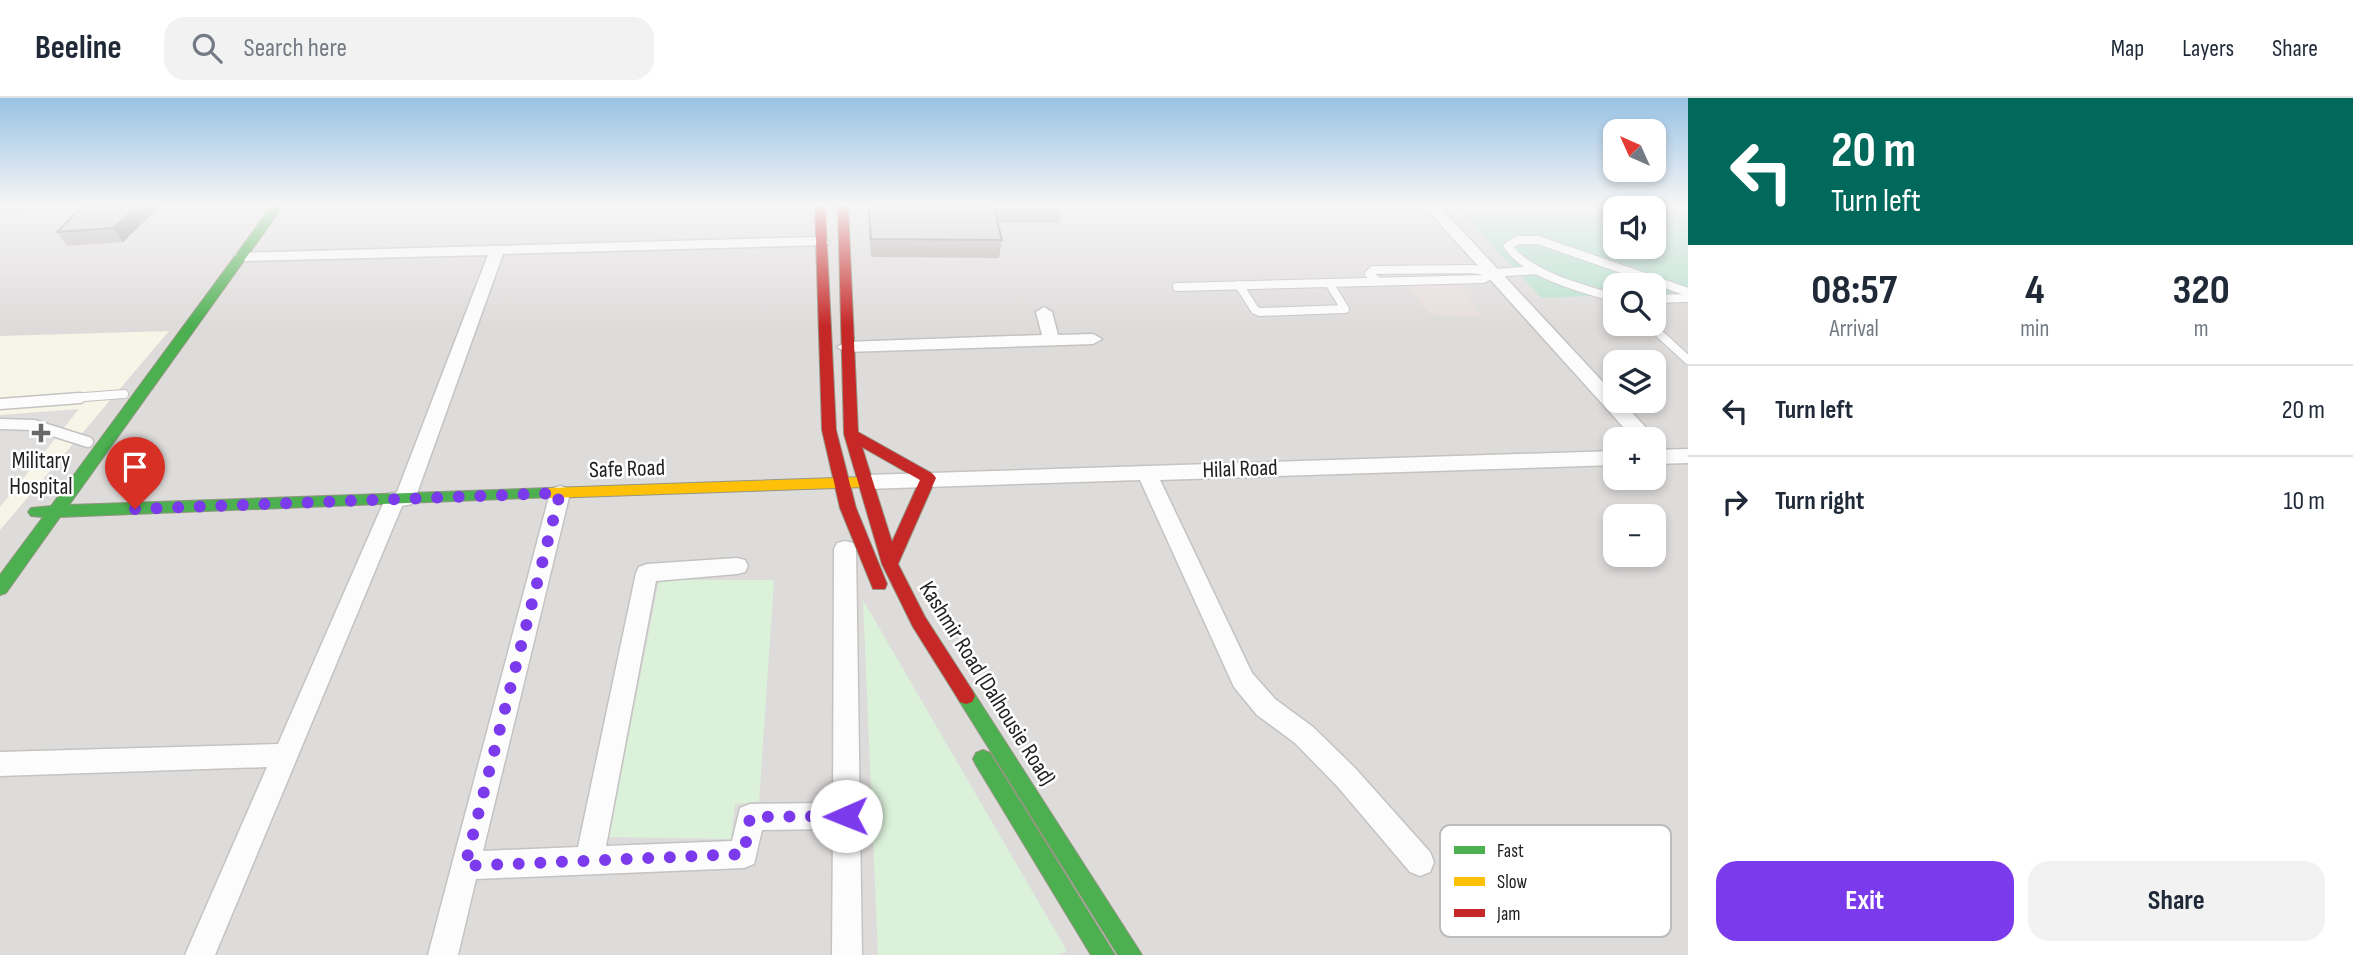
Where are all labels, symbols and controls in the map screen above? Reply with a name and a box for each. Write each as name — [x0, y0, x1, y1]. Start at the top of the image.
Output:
search box — [164, 17, 654, 80]
text: Beeline — [35, 28, 122, 68]
icon: search — [188, 29, 226, 67]
text: Search here — [244, 33, 347, 64]
text: Map — [2111, 34, 2144, 63]
text: Layers — [2182, 34, 2234, 63]
text: Share — [2272, 34, 2318, 63]
north arrow — [1603, 119, 1666, 182]
map controls — [1603, 119, 1666, 567]
text: 20 m — [1831, 122, 1916, 181]
icon: left — [1716, 126, 1807, 217]
text: Turn left — [1831, 182, 1921, 221]
button: sound — [1603, 196, 1666, 259]
text: 08:57 — [1811, 265, 1897, 316]
text: 4 — [2025, 265, 2045, 316]
text: 320 — [2172, 265, 2230, 316]
button: search — [1603, 273, 1666, 336]
text: Arrival — [1829, 315, 1879, 343]
text: min — [2020, 315, 2049, 343]
text: m — [2194, 315, 2208, 343]
button: layers — [1603, 350, 1666, 413]
icon: left — [1716, 392, 1754, 430]
text: Turn left — [1775, 395, 1853, 426]
text: 20 m — [2282, 395, 2325, 426]
marker: Military Hospital — [31, 423, 51, 443]
button: + — [1603, 427, 1666, 490]
pin — [105, 437, 165, 509]
place label: Military Hospital — [9, 447, 73, 501]
icon: arrive — [116, 448, 154, 486]
street label: Safe Road — [589, 454, 666, 484]
street label: Hilal Road — [1202, 454, 1278, 484]
icon: right — [1716, 483, 1754, 521]
text: Turn right — [1775, 486, 1864, 517]
text: 10 m — [2283, 486, 2325, 517]
button: − — [1603, 504, 1666, 567]
street label: Kashmir Road (Dalhousie Road) — [913, 576, 1061, 791]
position arrow — [809, 779, 883, 853]
legend — [1440, 825, 1671, 937]
text: Fast — [1497, 840, 1524, 863]
button: Exit — [1716, 861, 2014, 941]
button: Share — [2028, 861, 2325, 941]
text: Slow — [1497, 871, 1527, 894]
text: Jam — [1496, 903, 1520, 926]

